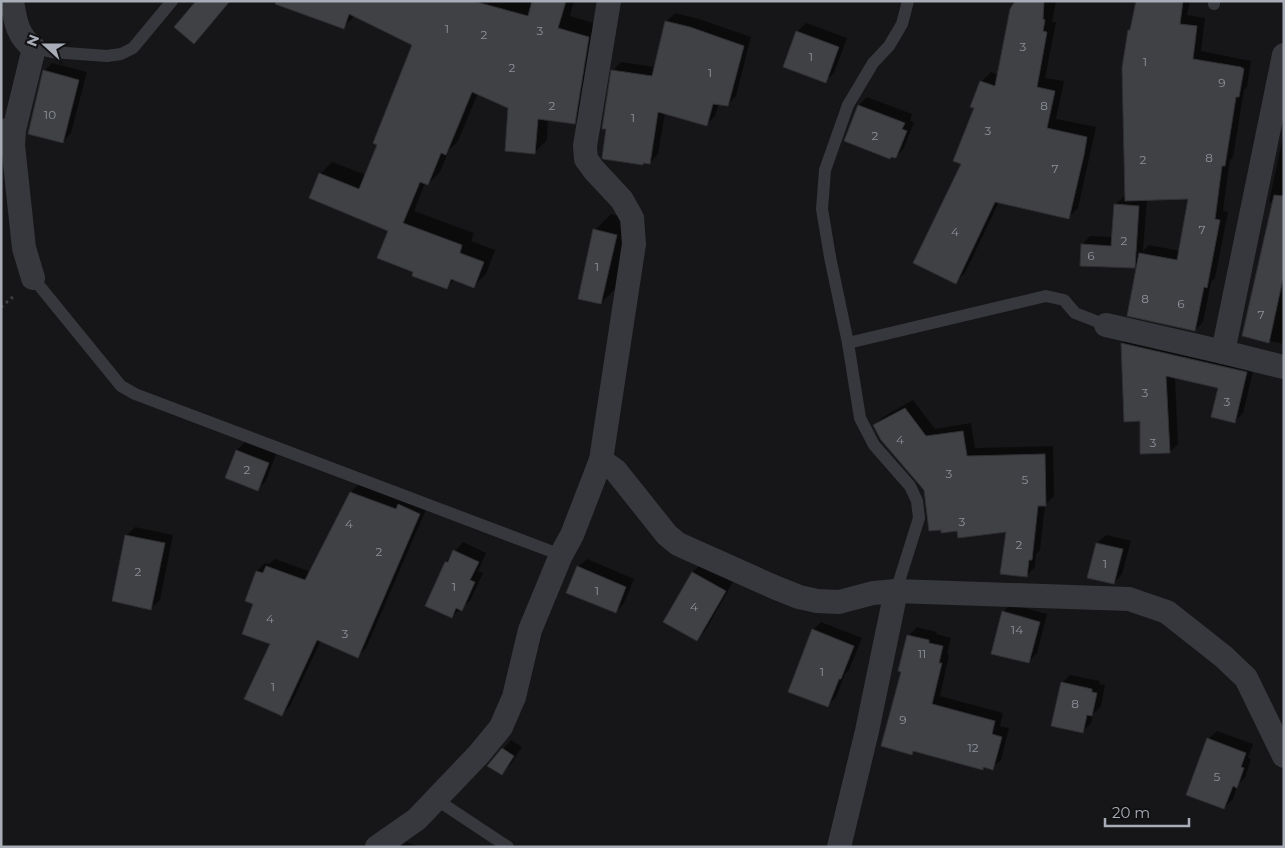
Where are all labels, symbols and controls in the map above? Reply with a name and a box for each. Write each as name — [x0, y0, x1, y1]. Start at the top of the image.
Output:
north arrow — [20, 20, 70, 70]
house number: 1 — [445, 21, 449, 36]
house number: 3 — [537, 23, 544, 38]
house number: 2 — [481, 27, 488, 42]
text: N — [22, 32, 43, 49]
house number: 3 — [1020, 39, 1027, 54]
house number: 1 — [809, 49, 813, 64]
house number: 1 — [1143, 54, 1147, 69]
house number: 2 — [509, 60, 516, 75]
house number: 1 — [708, 65, 712, 80]
house number: 9 — [1218, 75, 1226, 90]
house number: 2 — [549, 98, 556, 113]
house number: 8 — [1040, 98, 1048, 113]
house number: 10 — [44, 107, 56, 122]
house number: 1 — [631, 110, 635, 125]
house number: 3 — [985, 123, 992, 138]
house number: 2 — [872, 128, 879, 143]
house number: 8 — [1205, 150, 1213, 165]
house number: 2 — [1140, 152, 1147, 167]
house number: 7 — [1051, 161, 1059, 176]
house number: 7 — [1198, 222, 1206, 237]
house number: 4 — [951, 224, 959, 239]
house number: 2 — [1121, 233, 1128, 248]
house number: 6 — [1087, 248, 1095, 263]
house number: 1 — [595, 259, 599, 274]
house number: 8 — [1141, 291, 1149, 306]
house number: 6 — [1177, 296, 1185, 311]
house number: 7 — [1257, 307, 1265, 322]
house number: 3 — [1142, 385, 1149, 400]
house number: 3 — [1224, 394, 1231, 409]
house number: 4 — [896, 432, 904, 447]
house number: 3 — [1150, 435, 1157, 450]
house number: 2 — [244, 462, 251, 477]
house number: 3 — [946, 466, 953, 481]
house number: 5 — [1022, 472, 1029, 487]
house number: 3 — [959, 514, 966, 529]
house number: 4 — [345, 516, 353, 531]
house number: 2 — [1016, 537, 1023, 552]
house number: 2 — [376, 544, 383, 559]
house number: 1 — [1103, 556, 1107, 571]
house number: 2 — [135, 564, 142, 579]
house number: 1 — [452, 579, 456, 594]
house number: 1 — [595, 583, 599, 598]
house number: 4 — [690, 599, 698, 614]
house number: 4 — [266, 611, 274, 626]
house number: 14 — [1011, 622, 1023, 637]
house number: 3 — [342, 626, 349, 641]
house number: 11 — [918, 646, 926, 661]
house number: 1 — [820, 664, 824, 679]
house number: 1 — [271, 679, 275, 694]
house number: 8 — [1071, 696, 1079, 711]
house number: 9 — [899, 712, 907, 727]
house number: 12 — [967, 740, 979, 755]
house number: 5 — [1214, 769, 1221, 784]
scale bar — [1105, 796, 1189, 828]
text: 20 m — [1112, 803, 1150, 822]

